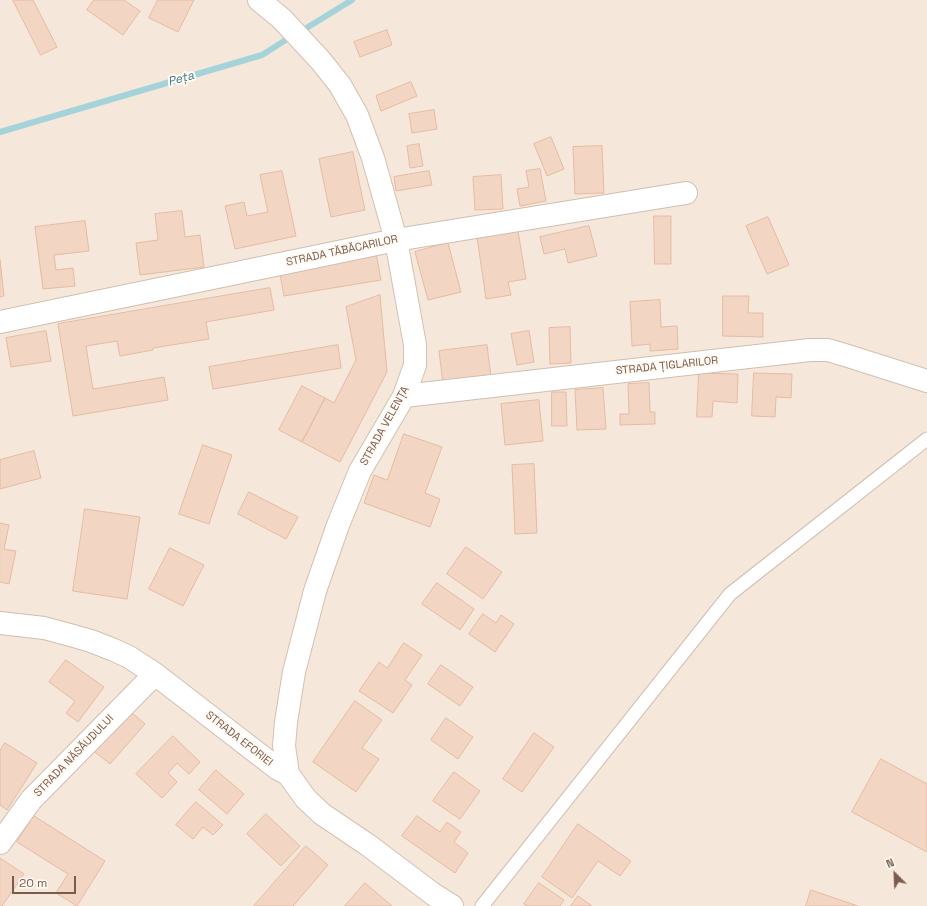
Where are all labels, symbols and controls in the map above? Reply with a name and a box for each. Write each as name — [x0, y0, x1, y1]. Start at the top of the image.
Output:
water label: Peța — [166, 68, 196, 90]
street label: STRADA TĂBĂCARILOR — [285, 233, 399, 269]
street label: STRADA ȚIGLARILOR — [615, 354, 719, 378]
street label: STRADA VELENȚA — [358, 384, 412, 468]
street label: STRADA EFORIEI — [203, 709, 275, 769]
street label: STRADA NĂSĂUDULUI — [31, 712, 117, 800]
north arrow — [875, 854, 915, 894]
text: N — [884, 855, 896, 871]
scale bar — [14, 868, 78, 894]
text: 20 m — [19, 875, 47, 891]

